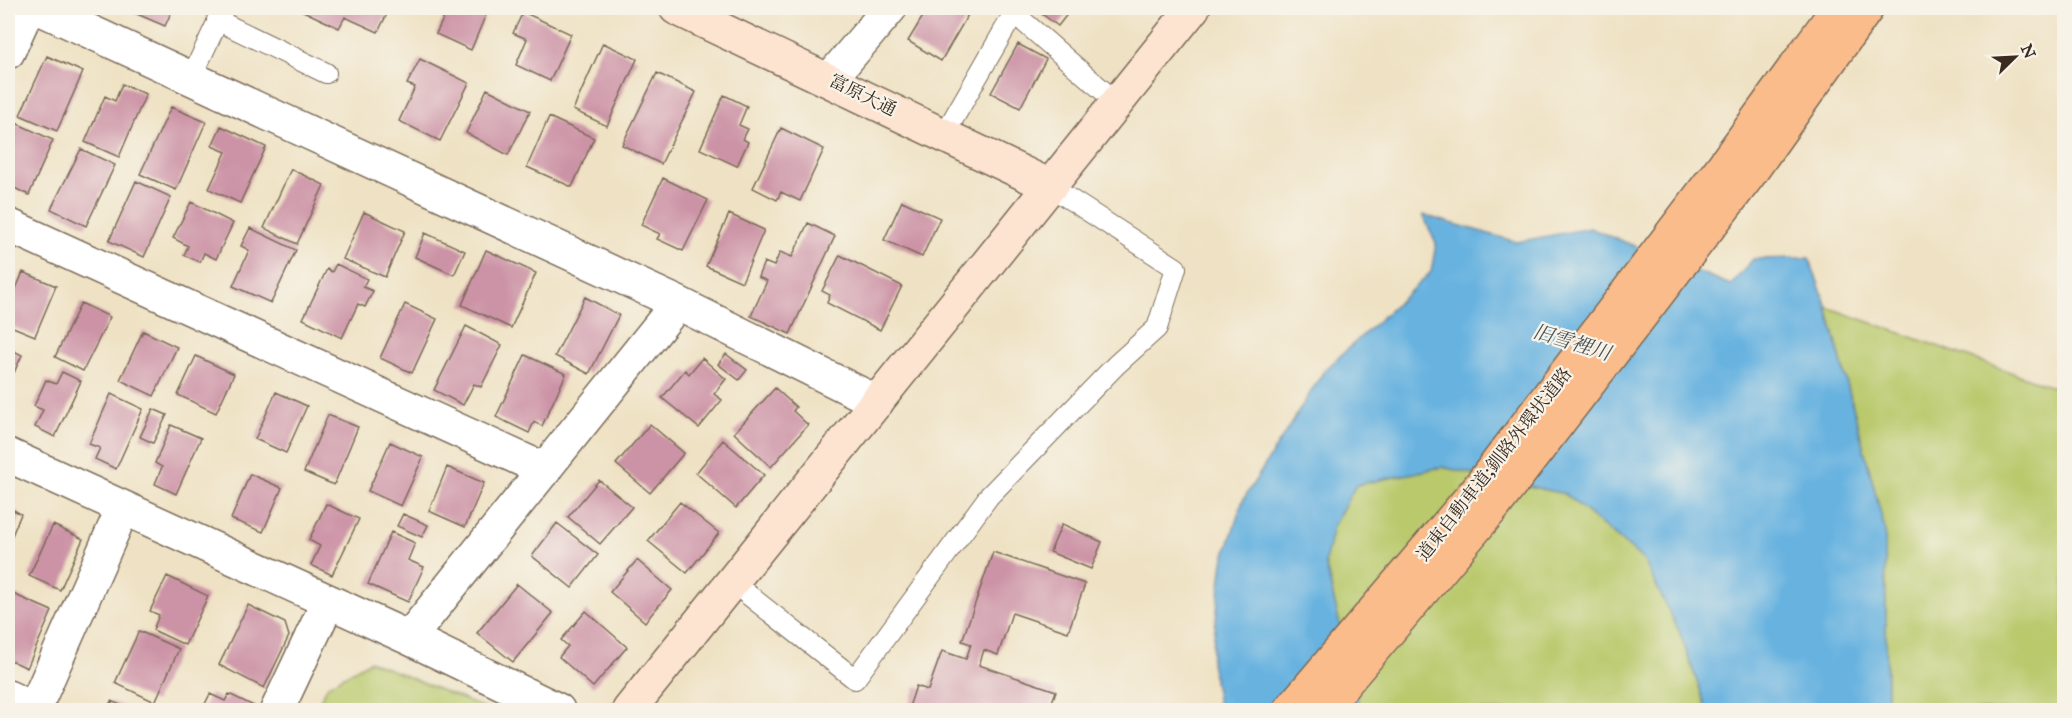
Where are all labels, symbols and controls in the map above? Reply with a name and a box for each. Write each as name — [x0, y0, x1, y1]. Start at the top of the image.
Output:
north arrow — [1985, 27, 2045, 87]
text: N — [2017, 41, 2040, 62]
street label: 富原大通 — [826, 69, 900, 121]
water label: 旧雪裡川 — [1530, 319, 1616, 366]
street label: 道東自動車道;釧路外環状道路 — [1412, 363, 1576, 565]

